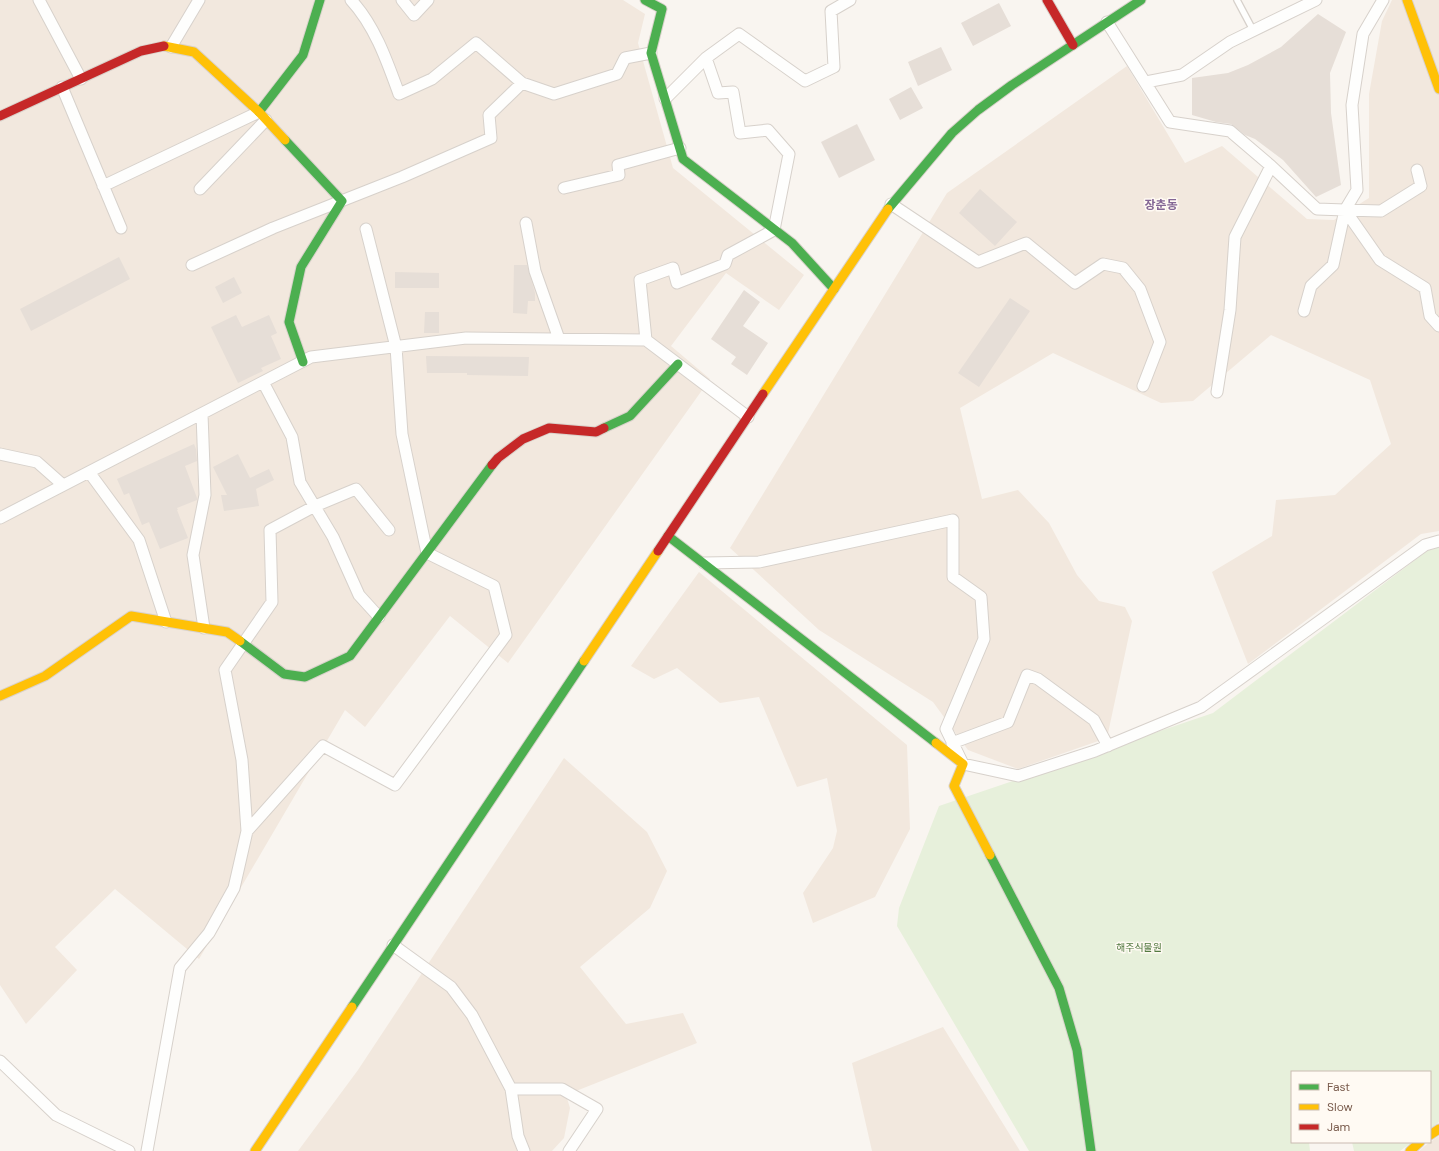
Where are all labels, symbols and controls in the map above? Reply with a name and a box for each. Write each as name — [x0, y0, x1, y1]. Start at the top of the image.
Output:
district label: 장춘동 — [1144, 197, 1178, 213]
park label: 해주식물원 — [1116, 941, 1162, 954]
legend — [1291, 1071, 1431, 1143]
text: Fast — [1327, 1079, 1350, 1095]
text: Slow — [1327, 1099, 1353, 1115]
text: Jam — [1327, 1119, 1350, 1135]

